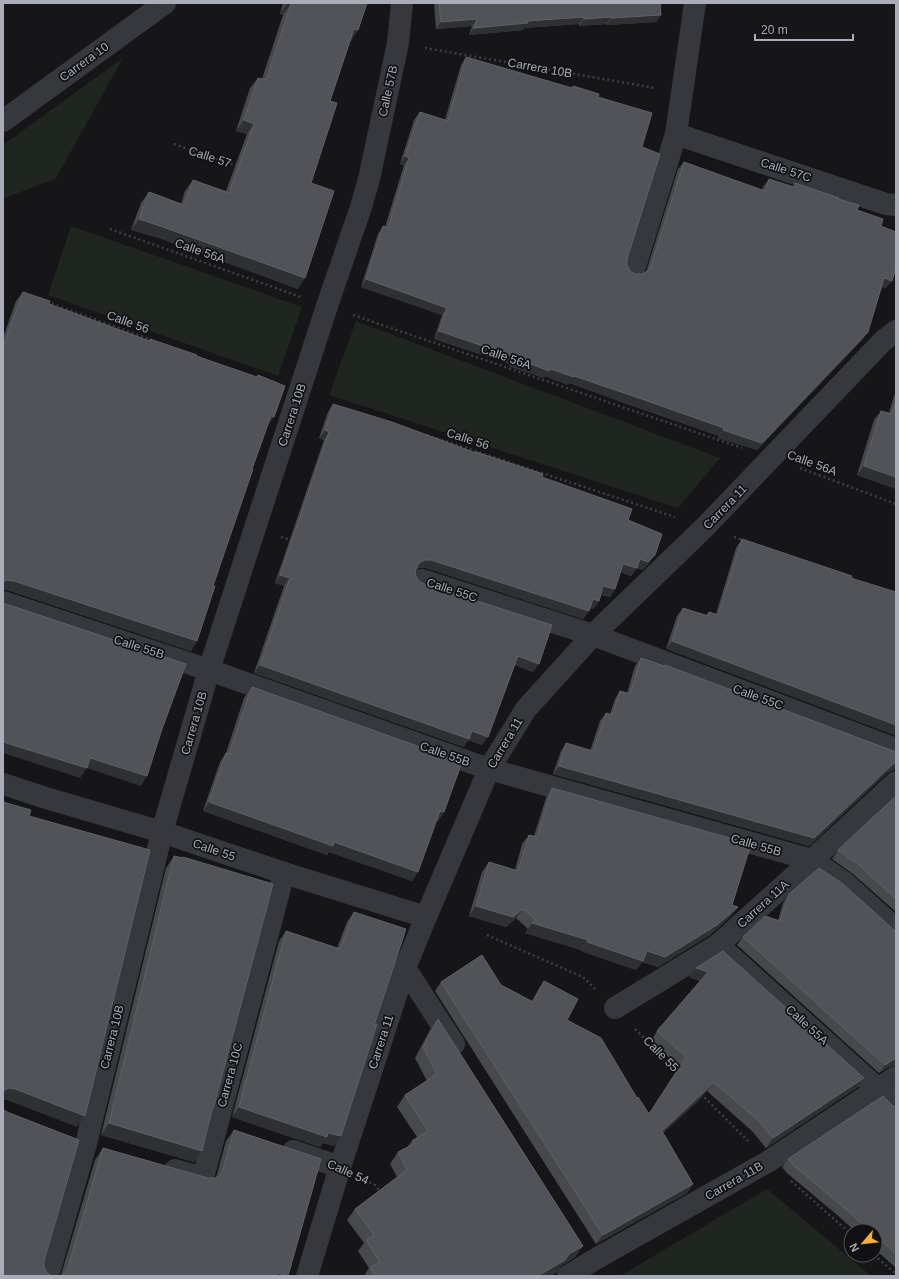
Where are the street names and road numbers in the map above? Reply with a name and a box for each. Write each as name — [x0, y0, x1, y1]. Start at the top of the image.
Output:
street label: Carrera 10 — [57, 39, 112, 85]
street label: Carrera 10B — [507, 55, 573, 81]
street label: Calle 57B — [376, 64, 400, 118]
street label: Calle 57 — [187, 144, 233, 171]
street label: Calle 57C — [759, 155, 814, 185]
street label: Calle 56A — [173, 236, 227, 266]
street label: Calle 56 — [105, 308, 151, 336]
street label: Calle 56A — [479, 342, 533, 372]
street label: Carrera 10B — [275, 382, 309, 448]
street label: Calle 56 — [445, 426, 491, 453]
street label: Calle 56A — [785, 448, 839, 478]
street label: Carrera 11 — [700, 482, 750, 532]
street label: Calle 55C — [425, 575, 480, 605]
street label: Calle 55B — [112, 632, 166, 662]
street label: Calle 55C — [731, 681, 785, 713]
street label: Carrera 10B — [178, 690, 210, 756]
street label: Carrera 11 — [484, 715, 526, 771]
street label: Calle 55B — [418, 739, 472, 769]
street label: Calle 55B — [729, 831, 783, 859]
street label: Calle 55 — [191, 836, 237, 864]
street label: Carrera 11A — [734, 877, 792, 931]
street label: Calle 55A — [783, 1002, 831, 1048]
street label: Carrera 10B — [97, 1004, 127, 1070]
street label: Carrera 11 — [366, 1013, 396, 1071]
street label: Calle 55 — [640, 1033, 682, 1075]
street label: Carrera 10C — [215, 1041, 245, 1109]
street label: Calle 54 — [325, 1157, 371, 1187]
street label: Carrera 11B — [703, 1159, 765, 1203]

